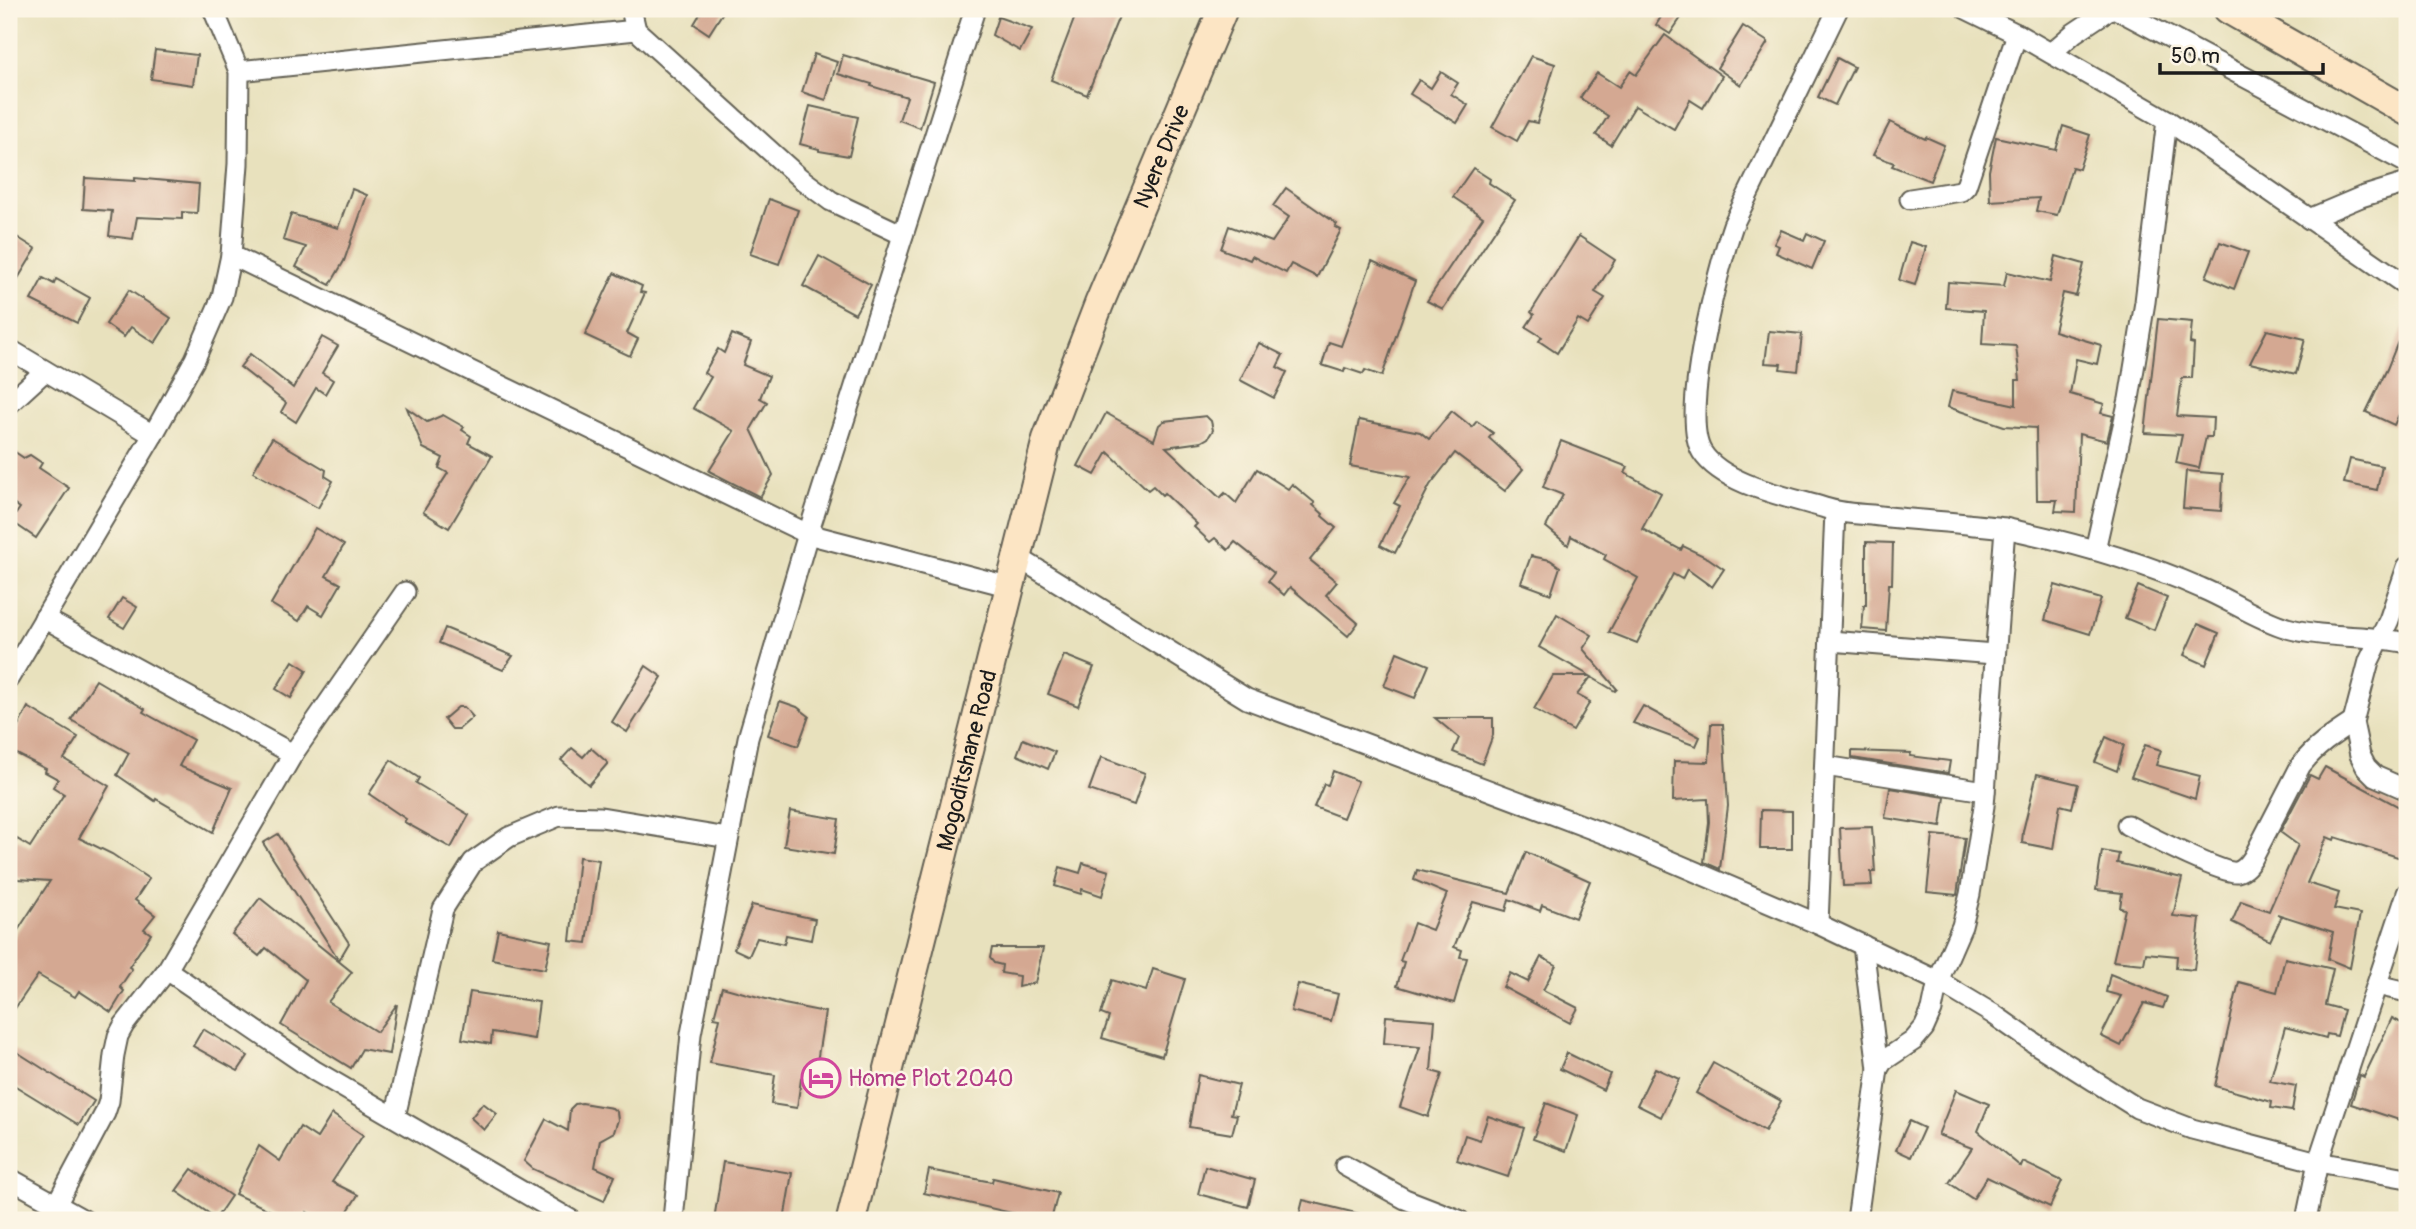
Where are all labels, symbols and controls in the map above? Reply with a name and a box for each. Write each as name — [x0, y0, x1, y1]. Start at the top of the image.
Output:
scale bar — [2160, 32, 2323, 76]
text: 50 m — [2171, 43, 2220, 70]
street label: Nyere Drive — [1126, 100, 1196, 213]
street label: Mogoditshane Road — [930, 667, 1003, 854]
hotel icon: Home Plot 2040 — [800, 1057, 842, 1099]
place label: Home Plot 2040 — [848, 1064, 1013, 1093]

